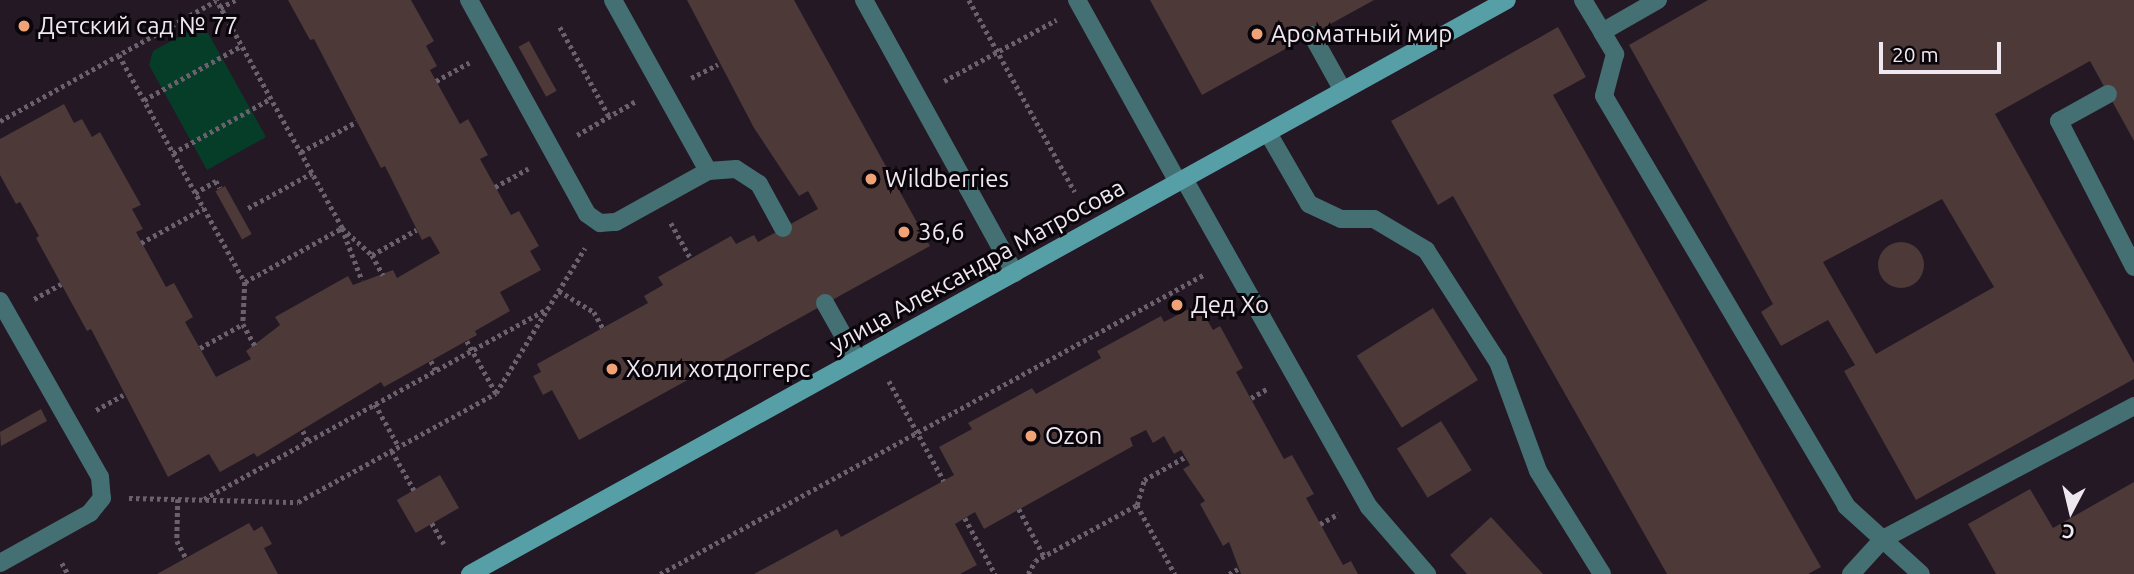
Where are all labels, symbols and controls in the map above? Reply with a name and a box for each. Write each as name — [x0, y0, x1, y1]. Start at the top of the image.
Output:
place label: Детский сад № 77 — [38, 12, 238, 40]
marker: Детский сад № 77 — [16, 18, 32, 34]
place label: Ароматный мир — [1271, 20, 1452, 48]
marker: Ароматный мир — [1249, 26, 1265, 42]
scale bar — [1882, 28, 2004, 72]
text: 20 m — [1892, 42, 1939, 66]
place label: Wildberries — [885, 165, 1009, 193]
marker: Wildberries — [863, 171, 879, 187]
street label: улица Александра Матросова — [825, 173, 1129, 359]
place label: 36,6 — [918, 218, 965, 246]
marker: 36,6 — [896, 224, 912, 240]
place label: Дед Хо — [1191, 291, 1269, 319]
marker: Дед Хо — [1169, 297, 1185, 313]
place label: Холи хотдоггерс — [626, 355, 810, 383]
marker: Холи хотдоггерс — [604, 361, 620, 377]
place label: Ozon — [1045, 422, 1102, 450]
marker: Ozon — [1023, 428, 1039, 444]
north arrow — [2036, 476, 2106, 546]
text: С — [2061, 520, 2076, 544]

